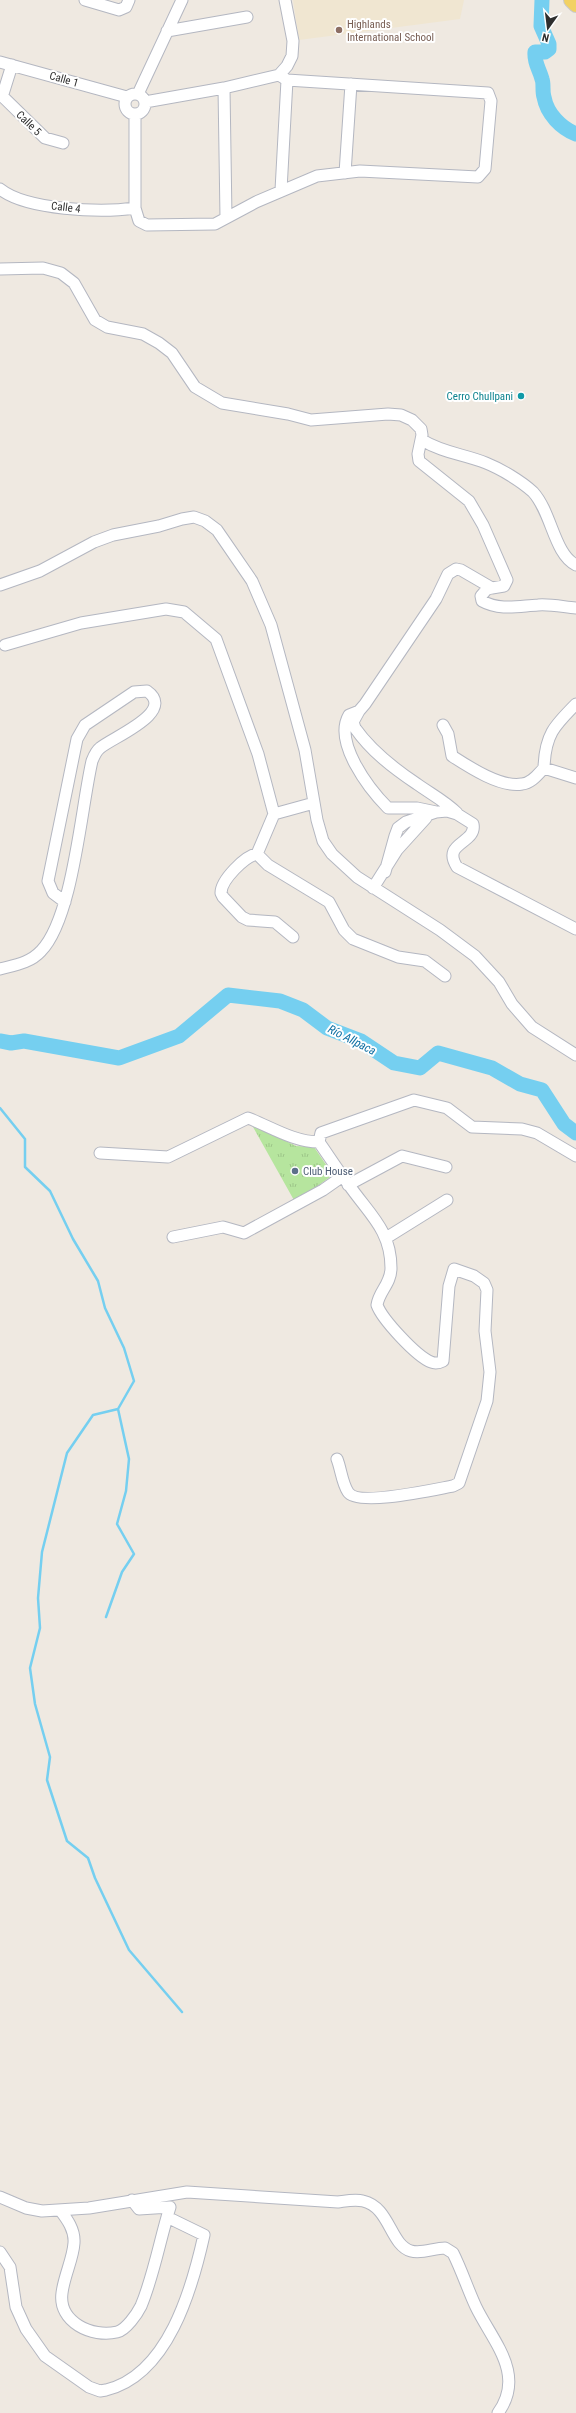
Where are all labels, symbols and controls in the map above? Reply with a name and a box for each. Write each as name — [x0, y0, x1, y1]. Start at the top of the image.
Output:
north arrow — [528, 8, 568, 48]
place label: Highlands International School — [347, 18, 434, 44]
marker: Highlands International School — [334, 25, 344, 35]
text: N — [541, 30, 551, 44]
street label: Calle 1 — [48, 69, 80, 90]
street label: Calle 5 — [13, 108, 44, 138]
street label: Calle 4 — [50, 199, 82, 216]
place label: Cerro Chullpani — [447, 390, 513, 403]
marker: Cerro Chullpani — [516, 391, 526, 401]
water label: Río Allpaca — [326, 1022, 378, 1058]
place label: Club House — [303, 1165, 353, 1178]
marker: Club House — [290, 1166, 300, 1176]

